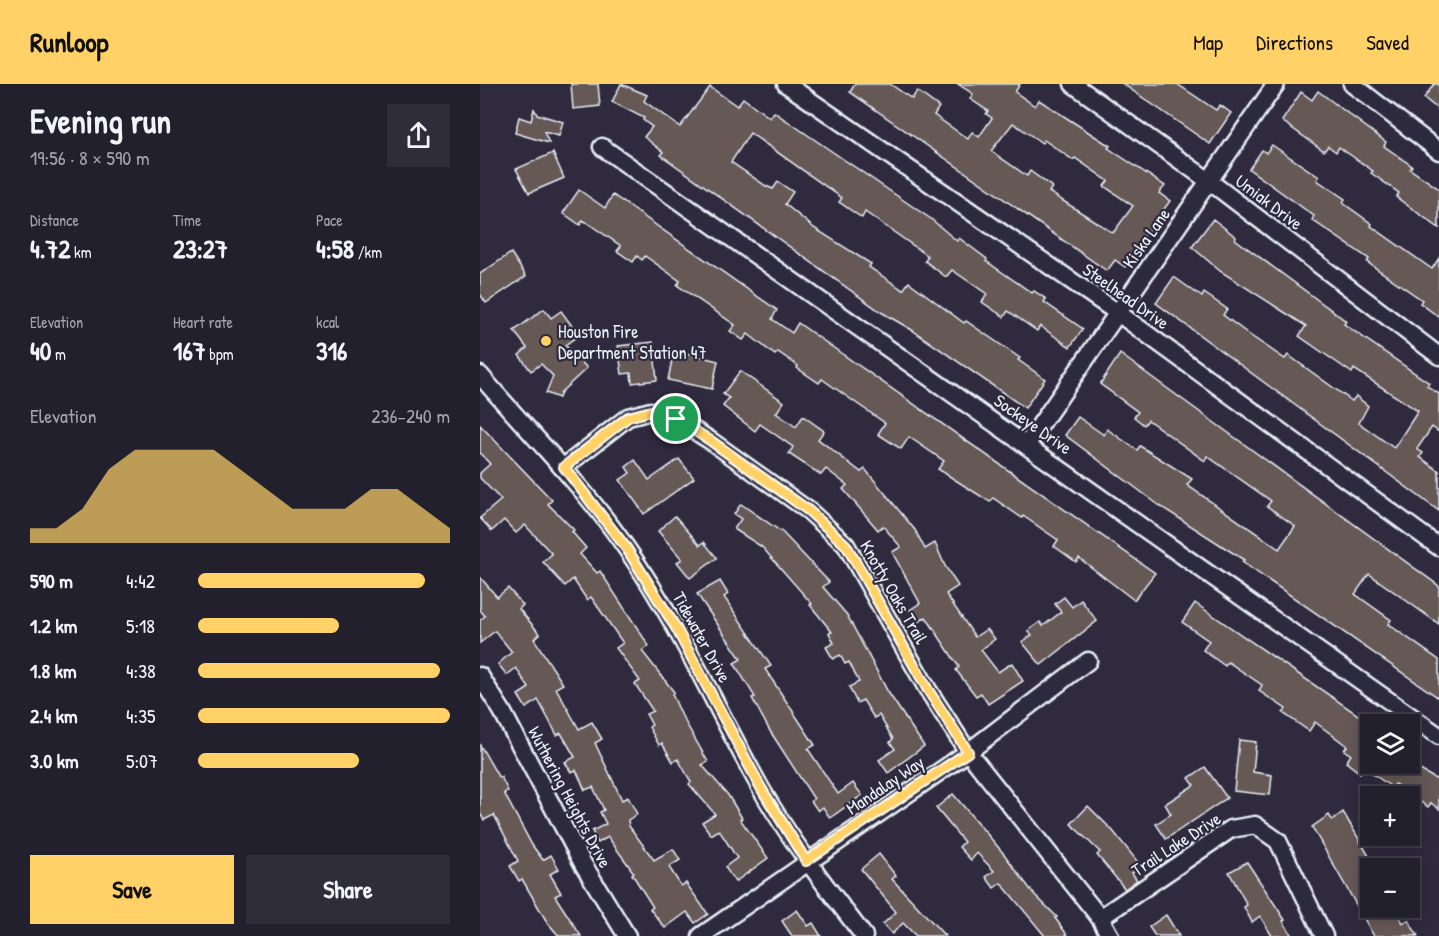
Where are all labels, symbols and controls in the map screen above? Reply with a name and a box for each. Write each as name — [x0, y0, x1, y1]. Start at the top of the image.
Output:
text: Runloop — [30, 23, 109, 61]
text: Map — [1193, 28, 1223, 57]
text: Directions — [1256, 28, 1333, 57]
text: Saved — [1366, 28, 1409, 57]
text: Evening run — [30, 99, 171, 143]
button: share — [387, 104, 450, 167]
text: 19:56 · 8 × 590 m — [30, 144, 150, 171]
street label: Umiak Drive — [1230, 168, 1308, 236]
street label: Kiska Lane — [1116, 203, 1176, 273]
text: Distance — [30, 209, 79, 231]
text: Time — [173, 209, 201, 231]
text: Pace — [316, 209, 343, 231]
text: 4.72 — [30, 231, 70, 266]
text: 23:27 — [173, 231, 228, 266]
text: 4:58 — [316, 231, 354, 266]
text: km — [70, 241, 92, 263]
text: /km — [354, 241, 382, 263]
street label: Steelhead Drive — [1078, 257, 1174, 335]
text: Elevation — [30, 311, 83, 333]
text: Heart rate — [173, 311, 233, 333]
text: kcal — [316, 311, 339, 333]
place label: Houston Fire Department Station 47 — [558, 319, 706, 365]
text: 40 — [30, 333, 51, 368]
text: 167 — [173, 333, 206, 368]
text: 316 — [316, 333, 347, 368]
marker: Houston Fire Department Station 47 — [539, 334, 553, 348]
text: m — [51, 343, 66, 365]
text: bpm — [206, 343, 234, 365]
street label: Sockeye Drive — [989, 388, 1077, 460]
pin — [650, 393, 701, 444]
text: Elevation — [30, 402, 96, 429]
text: 236–240 m — [371, 402, 450, 429]
icon: arrive — [659, 402, 692, 435]
street label: Knotty Oaks Trail — [854, 536, 934, 649]
text: 590 m — [30, 567, 73, 594]
text: 4:42 — [126, 567, 155, 594]
street label: Tidewater Drive — [667, 587, 737, 687]
text: 1.2 km — [30, 612, 77, 639]
text: 5:18 — [126, 612, 155, 639]
text: 1.8 km — [30, 657, 77, 684]
text: 4:38 — [126, 657, 156, 684]
text: 2.4 km — [30, 702, 78, 729]
text: 4:35 — [126, 702, 156, 729]
map controls — [1360, 714, 1420, 918]
button: layers — [1360, 714, 1420, 774]
street label: Wuthering Heights Drive — [522, 722, 618, 872]
text: 3.0 km — [30, 747, 79, 774]
text: 5:07 — [126, 747, 158, 774]
street label: Mandalay Way — [841, 749, 929, 820]
button: + — [1360, 786, 1420, 846]
street label: Trail Lake Drive — [1127, 806, 1225, 882]
button: Save — [30, 855, 234, 924]
button: Share — [246, 855, 450, 924]
button: − — [1360, 858, 1420, 918]

